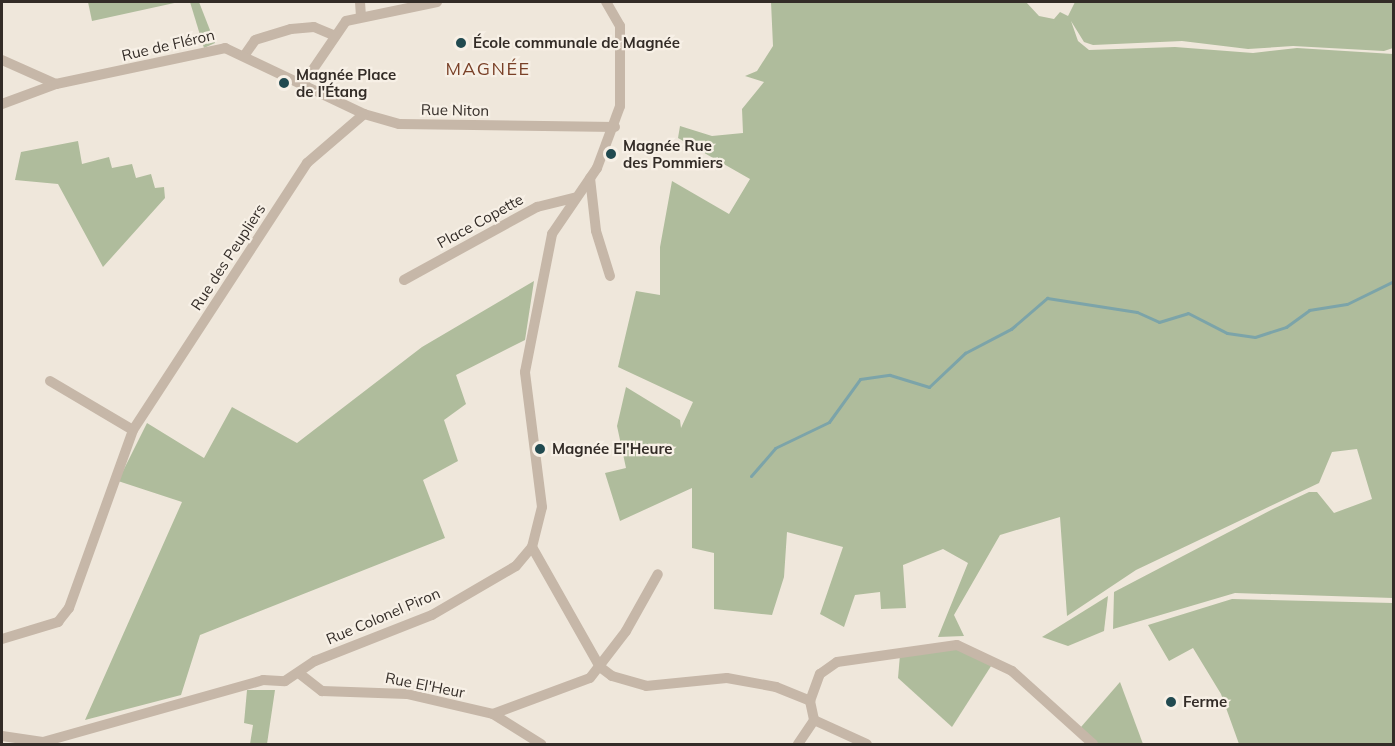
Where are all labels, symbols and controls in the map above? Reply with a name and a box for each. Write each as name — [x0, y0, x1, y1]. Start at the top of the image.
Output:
street label: Rue de Fléron — [120, 26, 216, 64]
place label: École communale de Magnée — [473, 34, 680, 52]
marker: École communale de Magnée — [454, 36, 468, 50]
district label: MAGNÉE — [445, 58, 531, 80]
place label: Magnée Place de l'Étang — [296, 65, 396, 100]
marker: Magnée Place de l'Étang — [277, 76, 291, 90]
street label: Rue Niton — [421, 100, 489, 120]
place label: Magnée Rue des Pommiers — [623, 136, 723, 171]
marker: Magnée Rue des Pommiers — [604, 147, 618, 161]
street label: Place Copette — [434, 190, 526, 252]
street label: Rue des Peupliers — [187, 201, 269, 313]
place label: Magnée El'Heure — [552, 440, 673, 458]
marker: Magnée El'Heure — [533, 442, 547, 456]
street label: Rue Colonel Piron — [323, 584, 443, 648]
street label: Rue El'Heur — [384, 668, 466, 702]
place label: Ferme — [1183, 693, 1227, 711]
marker: Ferme — [1164, 695, 1178, 709]

